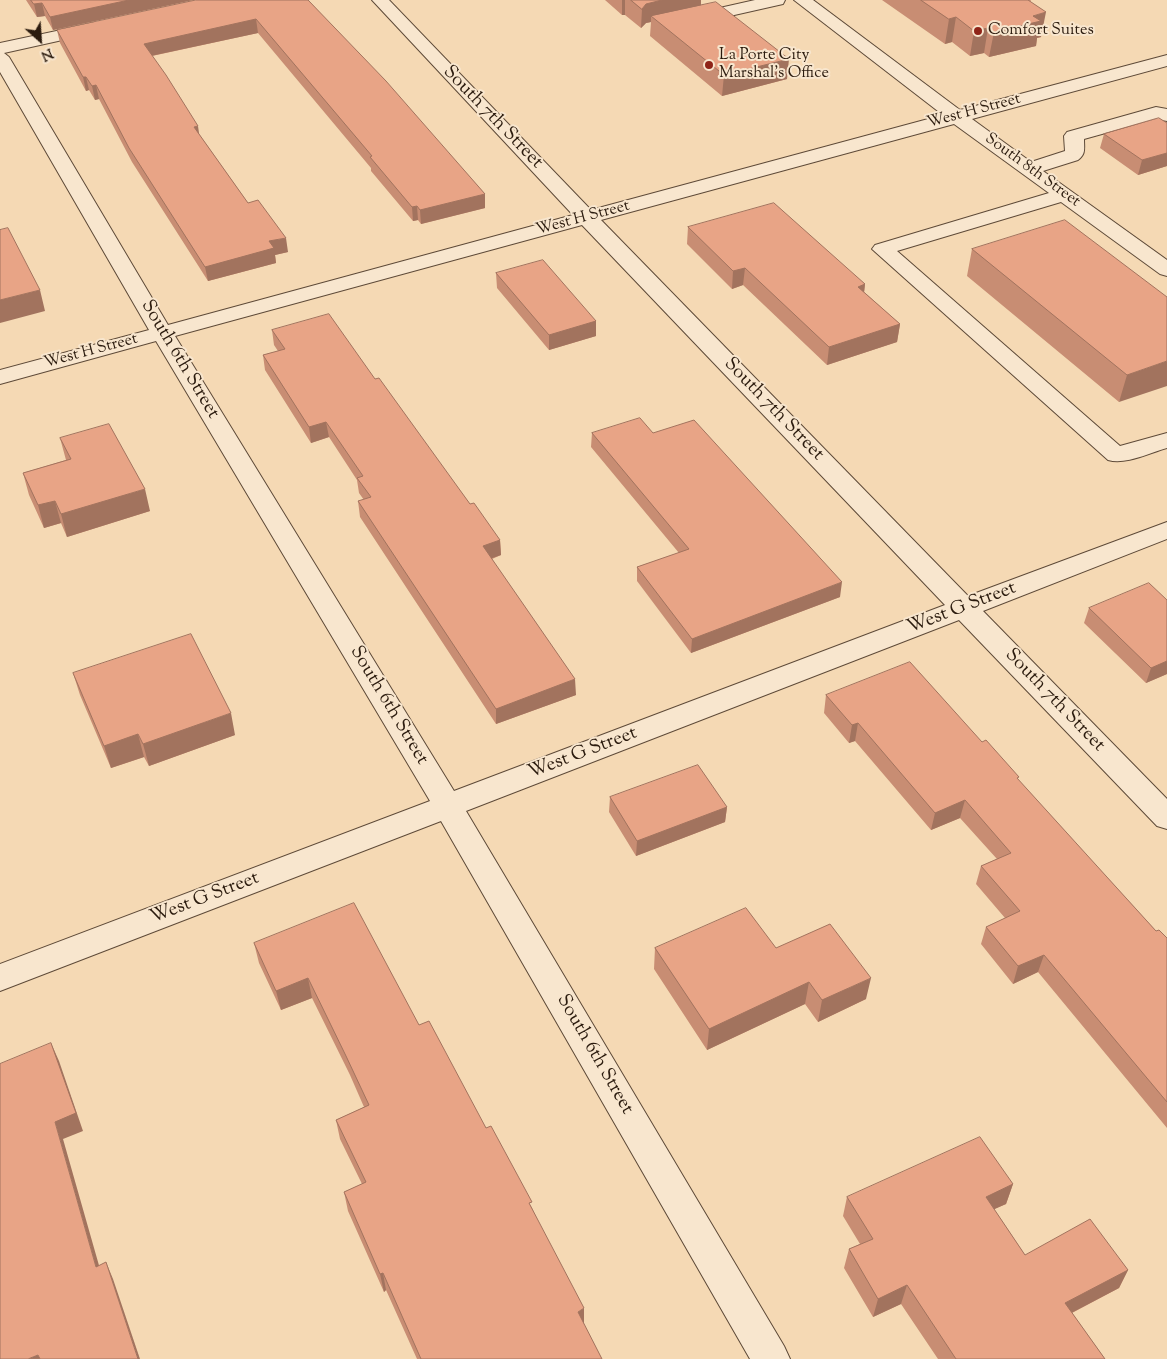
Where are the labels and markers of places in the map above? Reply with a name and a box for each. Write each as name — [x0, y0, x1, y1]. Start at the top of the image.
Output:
place label: Comfort Suites — [988, 21, 1094, 41]
marker: Comfort Suites — [972, 25, 984, 37]
place label: La Porte City Marshal's Office — [719, 46, 829, 84]
marker: La Porte City Marshal's Office — [703, 59, 715, 71]

